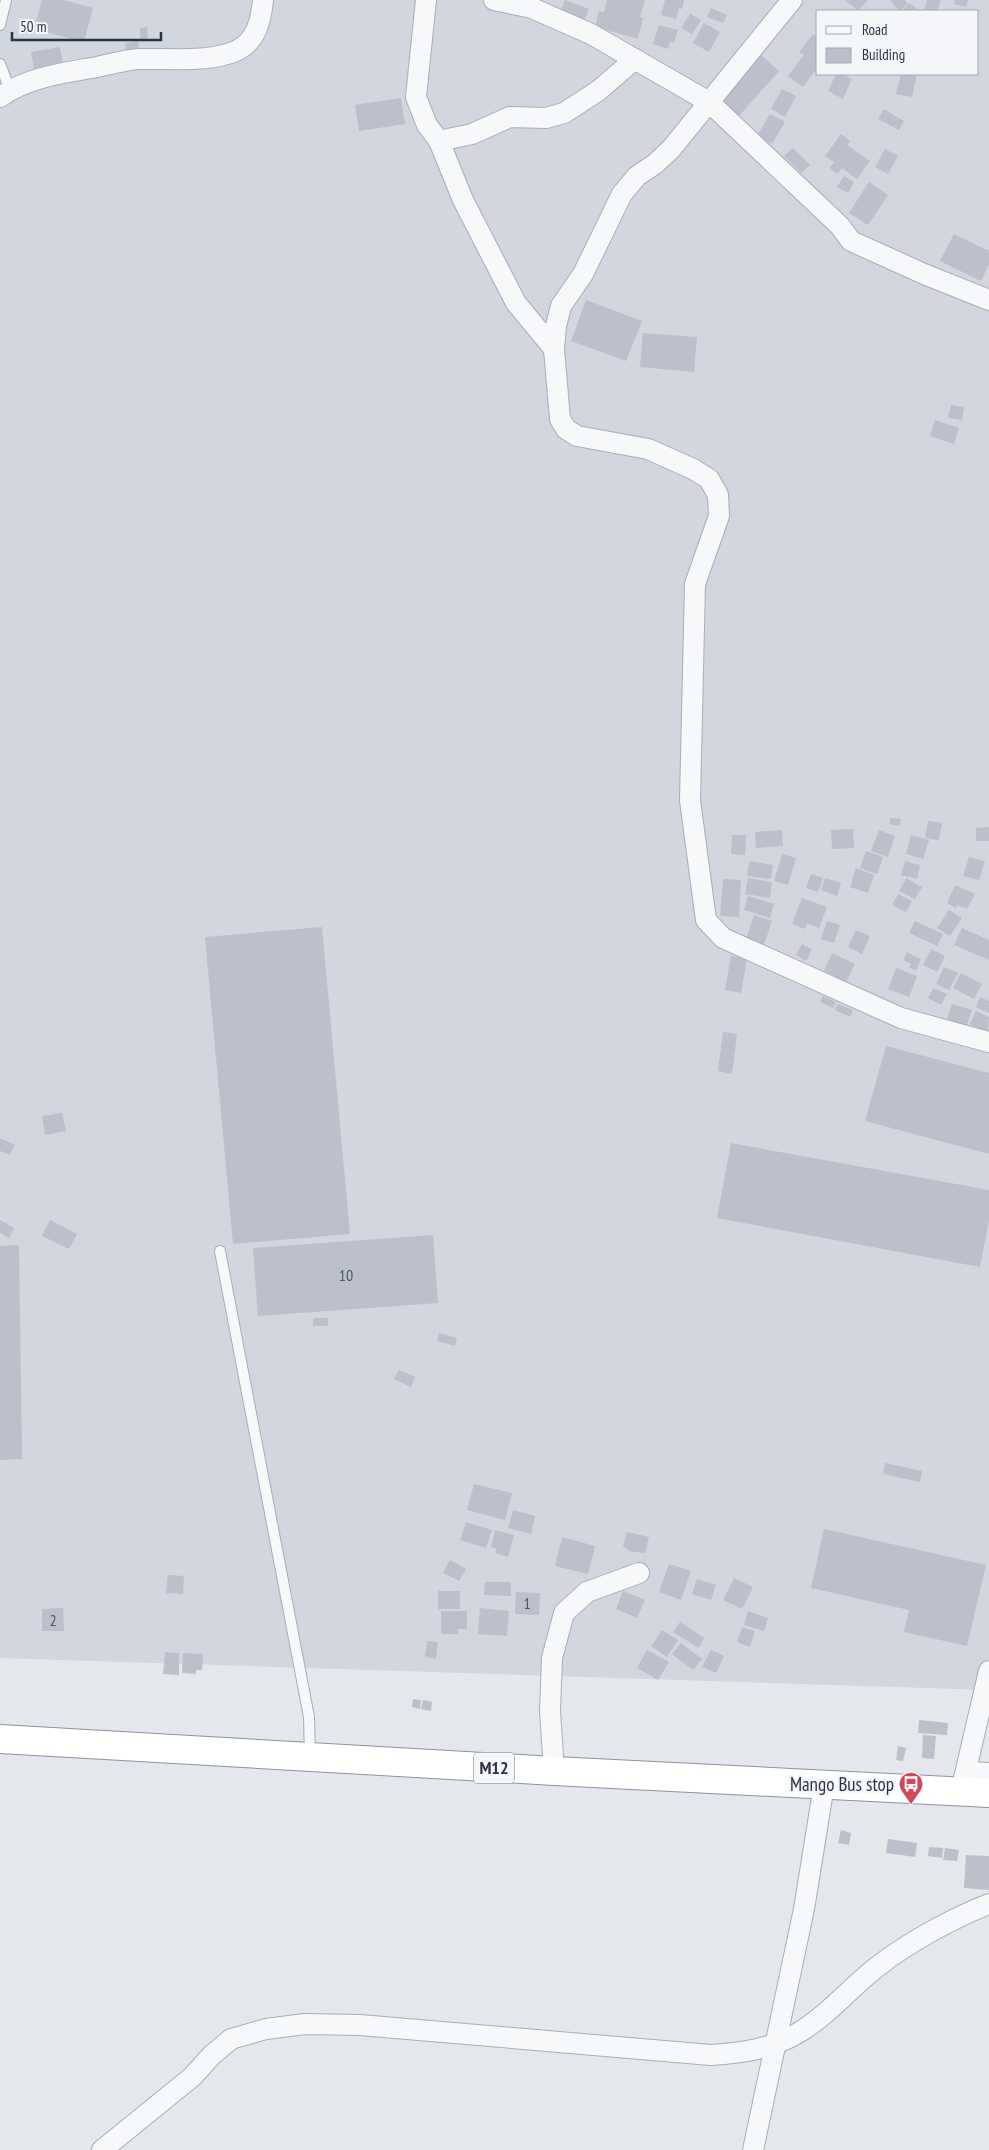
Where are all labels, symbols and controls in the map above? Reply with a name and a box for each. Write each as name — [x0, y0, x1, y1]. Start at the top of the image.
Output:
scale bar — [12, 10, 161, 42]
legend — [816, 10, 979, 75]
text: 50 m — [20, 17, 46, 36]
text: Road — [862, 20, 888, 39]
text: Building — [862, 45, 905, 64]
house number: 10 — [339, 1265, 353, 1285]
house number: 1 — [523, 1593, 531, 1613]
house number: 2 — [49, 1610, 57, 1630]
road number: M12 — [474, 1752, 514, 1784]
bus stop icon: Mango Bus stop — [898, 1771, 924, 1805]
place label: Mango Bus stop — [790, 1772, 894, 1796]

